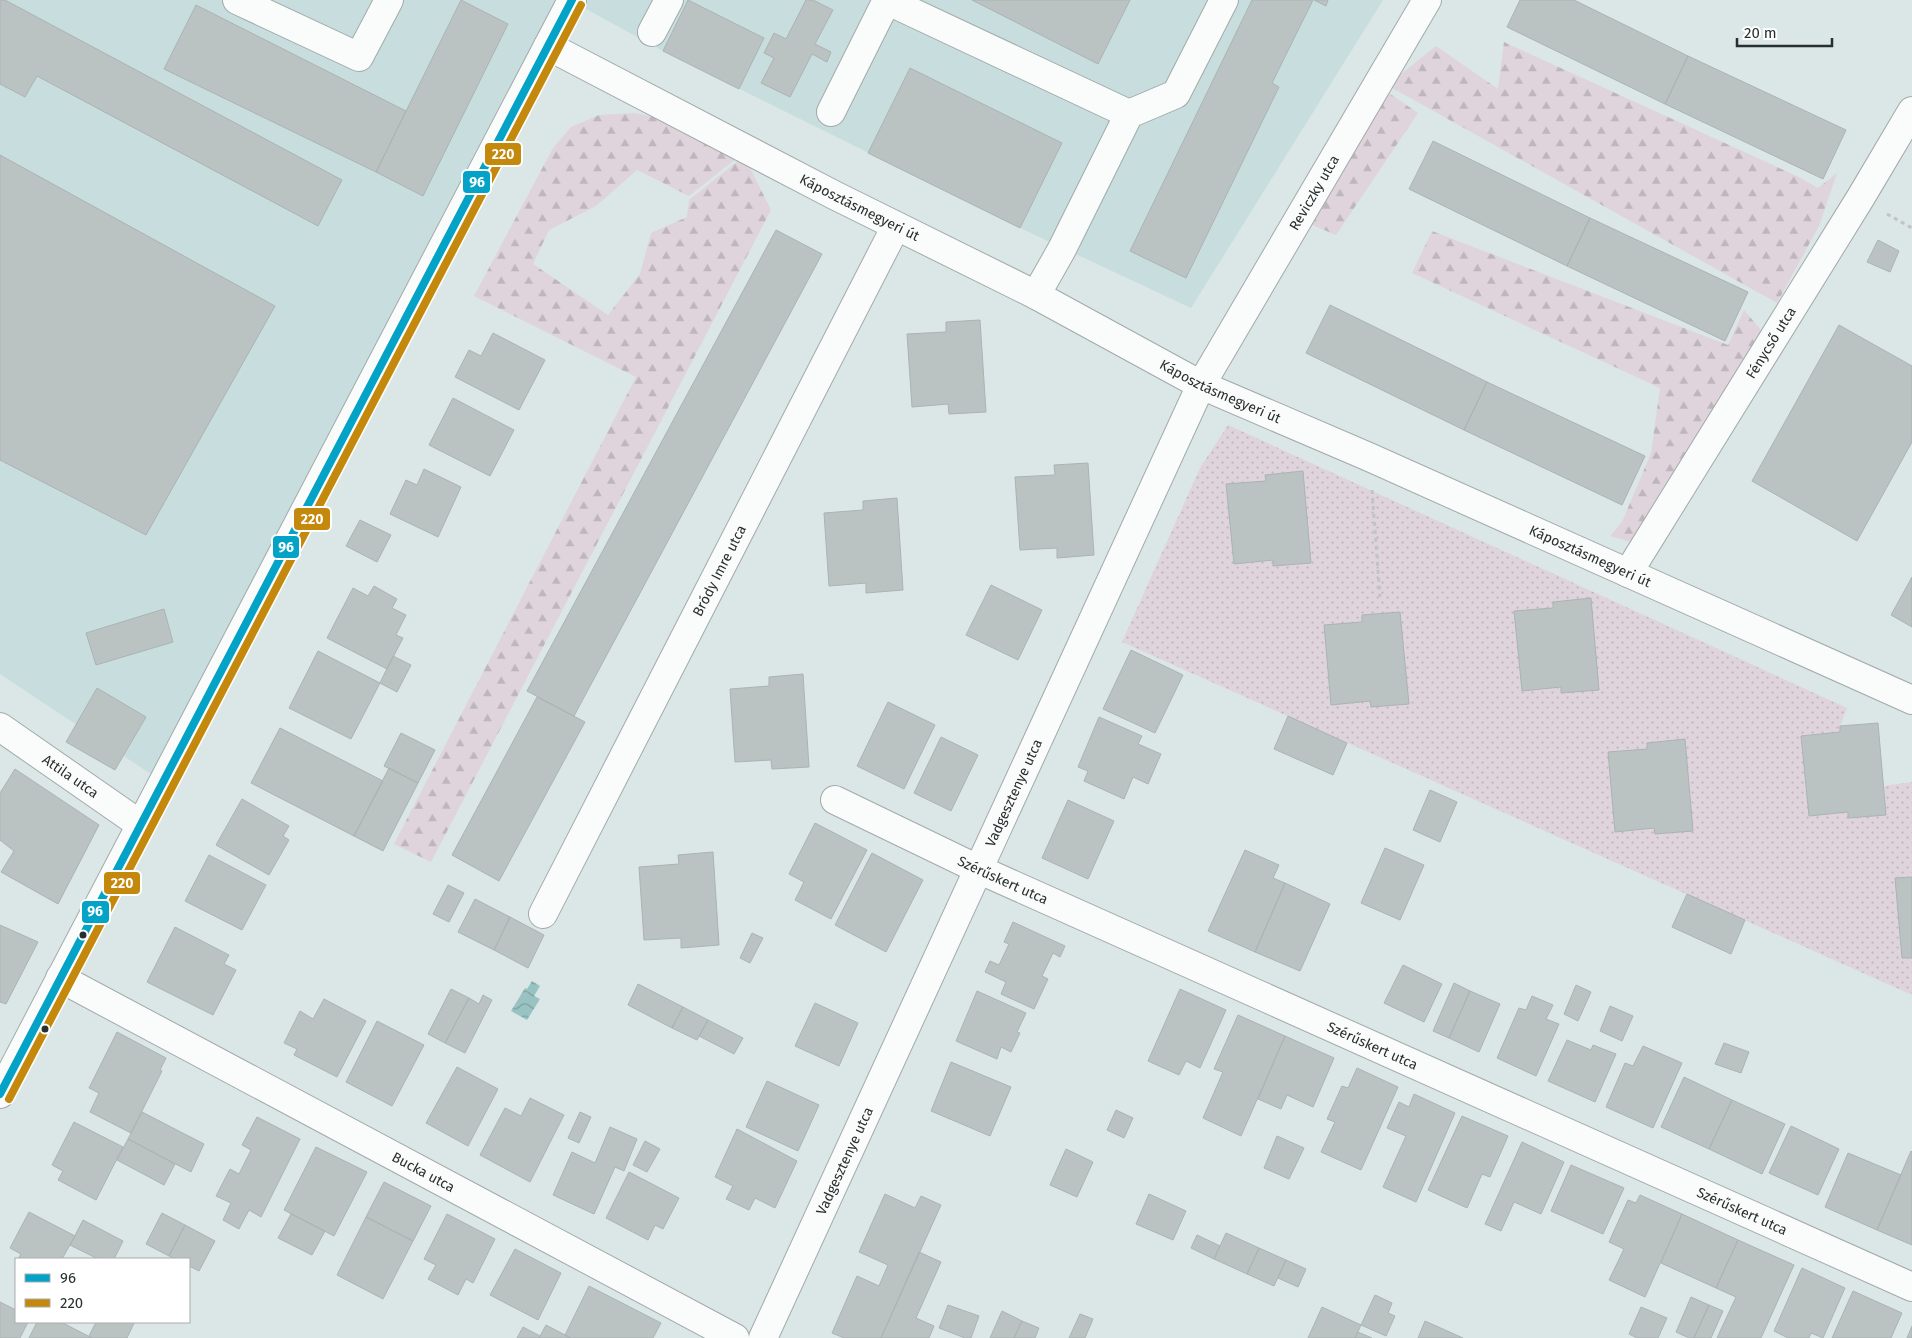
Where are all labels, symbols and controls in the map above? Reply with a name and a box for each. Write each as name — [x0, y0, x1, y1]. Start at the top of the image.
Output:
scale bar — [1737, 15, 1832, 47]
text: 20 m — [1744, 24, 1777, 42]
line badge: 220 — [484, 142, 522, 166]
text: 220 — [492, 146, 514, 163]
street label: Reviczky utca — [1286, 152, 1343, 234]
line badge: 96 — [462, 170, 491, 194]
street label: Káposztásmegyeri út — [797, 171, 923, 245]
text: 96 — [469, 174, 485, 191]
street label: Fénycső utca — [1743, 304, 1800, 382]
street label: Káposztásmegyeri út — [1157, 356, 1284, 428]
line badge: 220 — [293, 507, 331, 531]
text: 220 — [301, 511, 323, 528]
street label: Bródy Imre utca — [689, 522, 750, 619]
street label: Káposztásmegyeri út — [1526, 522, 1654, 592]
line badge: 96 — [272, 535, 300, 559]
text: 96 — [278, 539, 294, 556]
street label: Vadgesztenye utca — [982, 736, 1046, 850]
street label: Attila utca — [39, 751, 102, 802]
street label: Szérűskert utca — [955, 852, 1051, 908]
line badge: 220 — [103, 871, 141, 895]
text: 220 — [111, 875, 133, 892]
line badge: 96 — [81, 900, 110, 924]
text: 96 — [87, 903, 103, 920]
unlabelled marker — [78, 930, 88, 940]
street label: Szérűskert utca — [1324, 1018, 1420, 1074]
unlabelled marker — [40, 1024, 50, 1034]
street label: Vadgesztenye utca — [813, 1104, 877, 1218]
street label: Bucka utca — [389, 1149, 458, 1196]
street label: Szérűskert utca — [1694, 1184, 1790, 1239]
legend — [15, 1258, 190, 1323]
text: 96 — [60, 1269, 76, 1287]
text: 220 — [60, 1294, 83, 1312]

